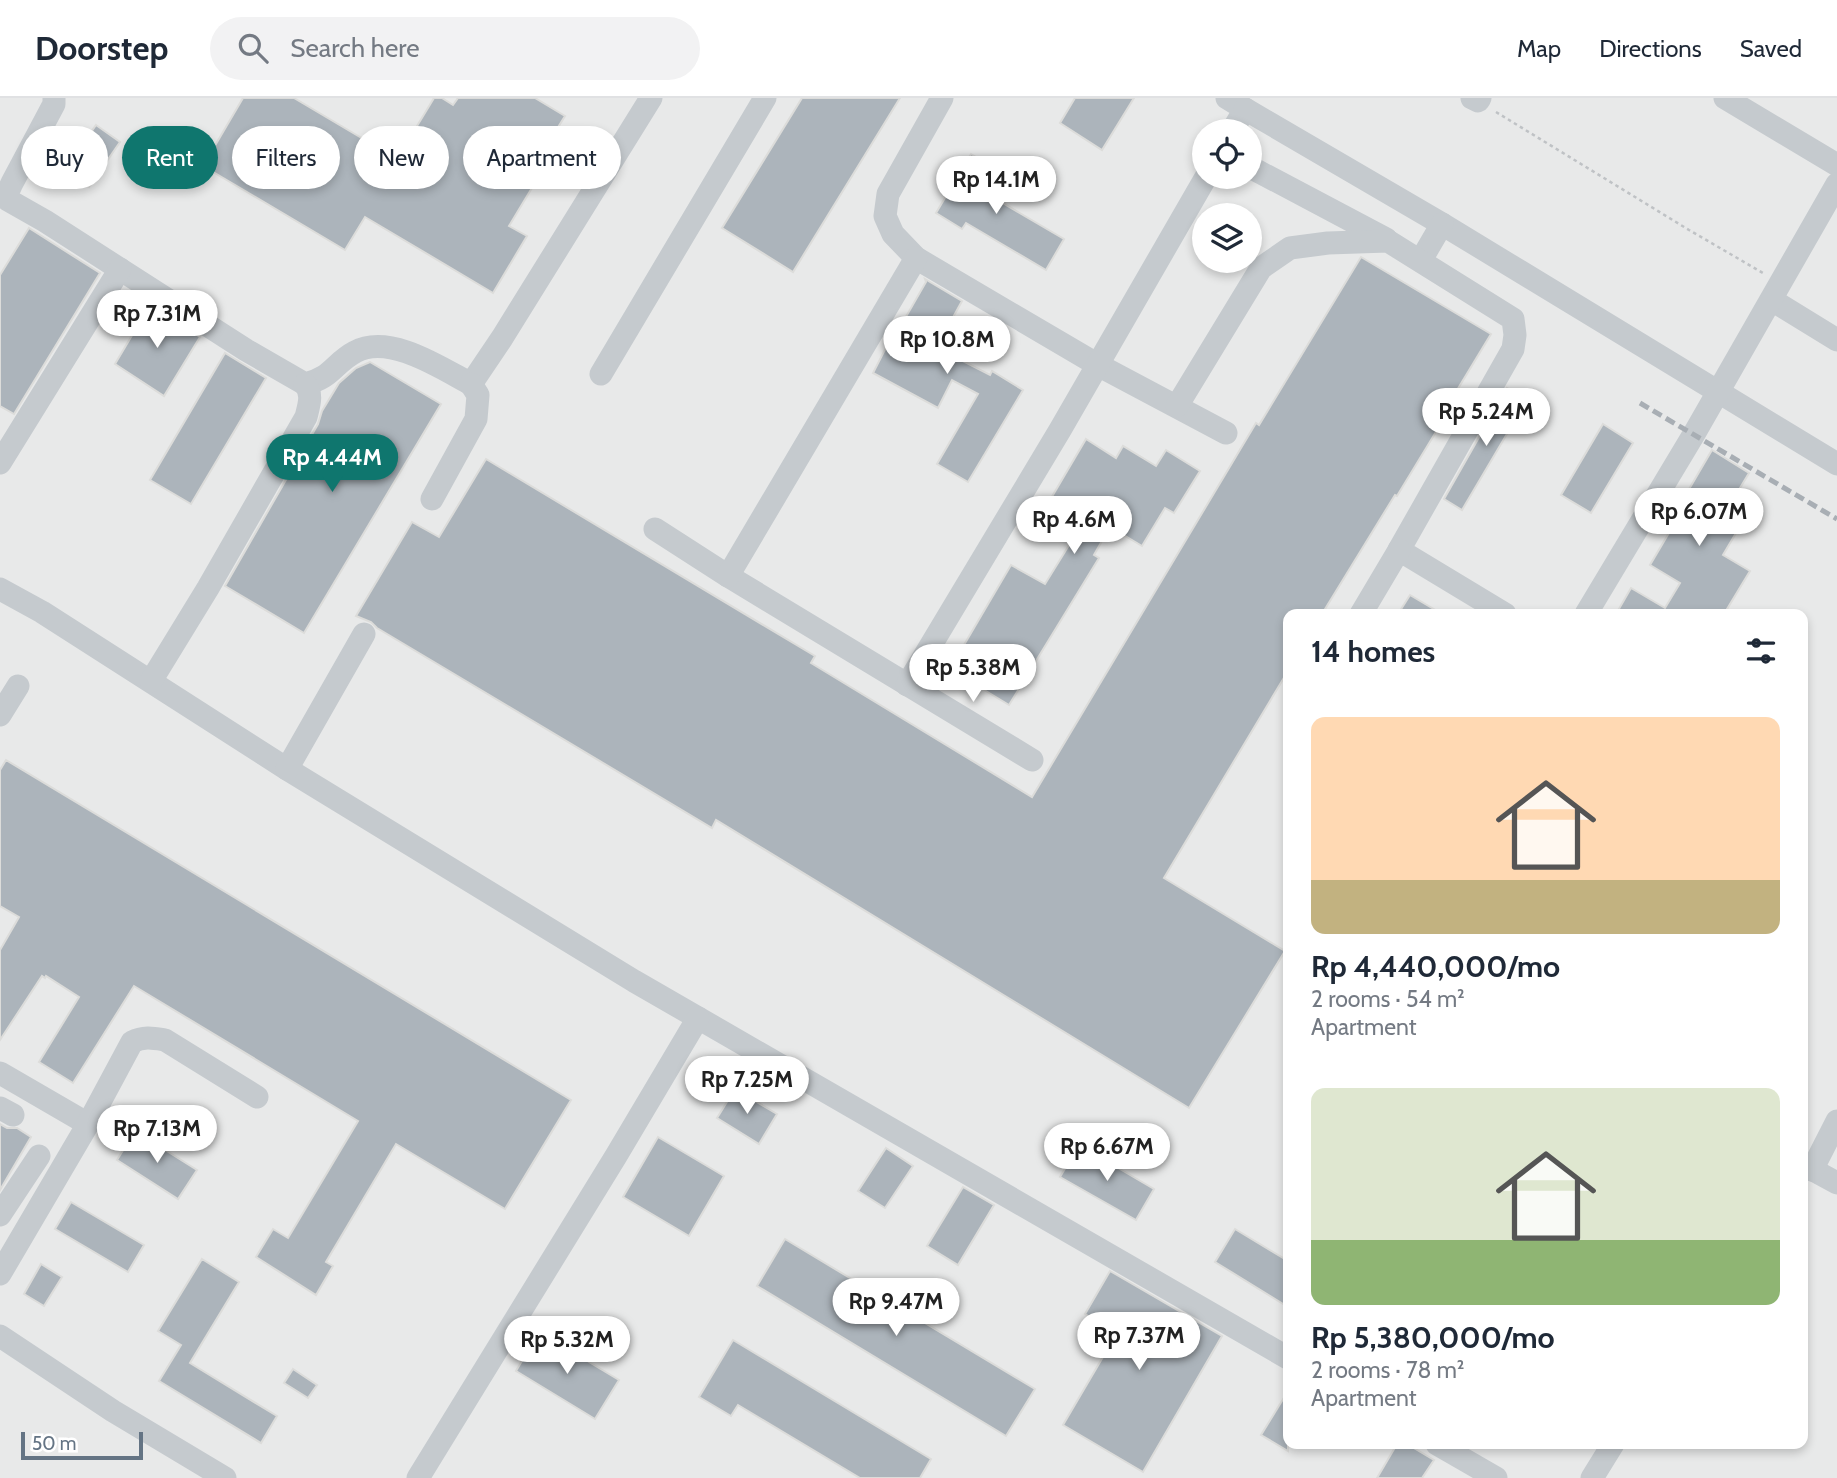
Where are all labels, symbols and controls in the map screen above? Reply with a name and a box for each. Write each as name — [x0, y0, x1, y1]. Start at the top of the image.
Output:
search box — [210, 17, 700, 80]
text: Doorstep — [35, 28, 168, 68]
icon: search — [234, 29, 272, 67]
text: Search here — [290, 32, 419, 64]
text: Map — [1517, 34, 1561, 63]
text: Directions — [1599, 34, 1702, 63]
text: Saved — [1740, 34, 1802, 63]
map controls — [1192, 119, 1262, 273]
button: locate — [1192, 119, 1262, 189]
chip: Buy — [21, 126, 108, 189]
chip: Rent — [122, 126, 218, 189]
chip: Filters — [232, 126, 340, 189]
chip: New — [354, 126, 449, 189]
chip: Apartment — [463, 126, 621, 189]
pin: Rp 14.1M — [924, 156, 1068, 216]
text: Rp 14.1M — [952, 165, 1040, 193]
button: layers — [1192, 203, 1262, 273]
pin: Rp 7.31M — [85, 290, 229, 350]
text: Rp 7.31M — [113, 299, 201, 327]
pin: Rp 10.8M — [875, 316, 1019, 376]
text: Rp 10.8M — [899, 325, 995, 353]
pin: Rp 5.24M — [1414, 388, 1558, 448]
text: Rp 5.24M — [1438, 397, 1534, 425]
pin: Rp 4.44M — [260, 434, 404, 494]
text: Rp 4.44M — [282, 443, 382, 471]
pin: Rp 6.07M — [1627, 489, 1771, 548]
pin: Rp 4.6M — [1009, 496, 1139, 556]
text: Rp 6.07M — [1650, 497, 1748, 525]
text: Rp 4.6M — [1032, 505, 1116, 533]
icon: filters — [1742, 632, 1780, 670]
text: 14 homes — [1311, 633, 1435, 670]
pin: Rp 5.38M — [901, 644, 1045, 704]
text: Rp 5.38M — [925, 653, 1021, 681]
icon: home — [1483, 762, 1609, 888]
text: Rp 4,440,000/mo — [1311, 948, 1560, 985]
text: 2 rooms · 54 m² — [1311, 985, 1465, 1013]
text: Apartment — [1311, 1013, 1416, 1041]
pin: Rp 7.25M — [675, 1056, 819, 1116]
text: Rp 7.25M — [701, 1065, 793, 1093]
pin: Rp 7.13M — [85, 1105, 229, 1165]
text: Rp 7.13M — [113, 1114, 201, 1142]
pin: Rp 6.67M — [1035, 1124, 1179, 1183]
text: Rp 6.67M — [1060, 1132, 1154, 1160]
icon: home — [1483, 1133, 1609, 1259]
pin: Rp 9.47M — [824, 1278, 968, 1338]
text: Rp 9.47M — [849, 1287, 943, 1315]
pin: Rp 7.37M — [1067, 1312, 1211, 1372]
pin: Rp 5.32M — [495, 1316, 639, 1376]
text: Rp 5,380,000/mo — [1311, 1319, 1555, 1356]
text: Rp 7.37M — [1093, 1321, 1185, 1349]
text: Rp 5.32M — [520, 1325, 614, 1353]
text: 2 rooms · 78 m² — [1311, 1356, 1465, 1384]
text: Apartment — [1311, 1384, 1416, 1412]
scale bar — [21, 1429, 144, 1461]
text: 50 m — [32, 1432, 76, 1455]

